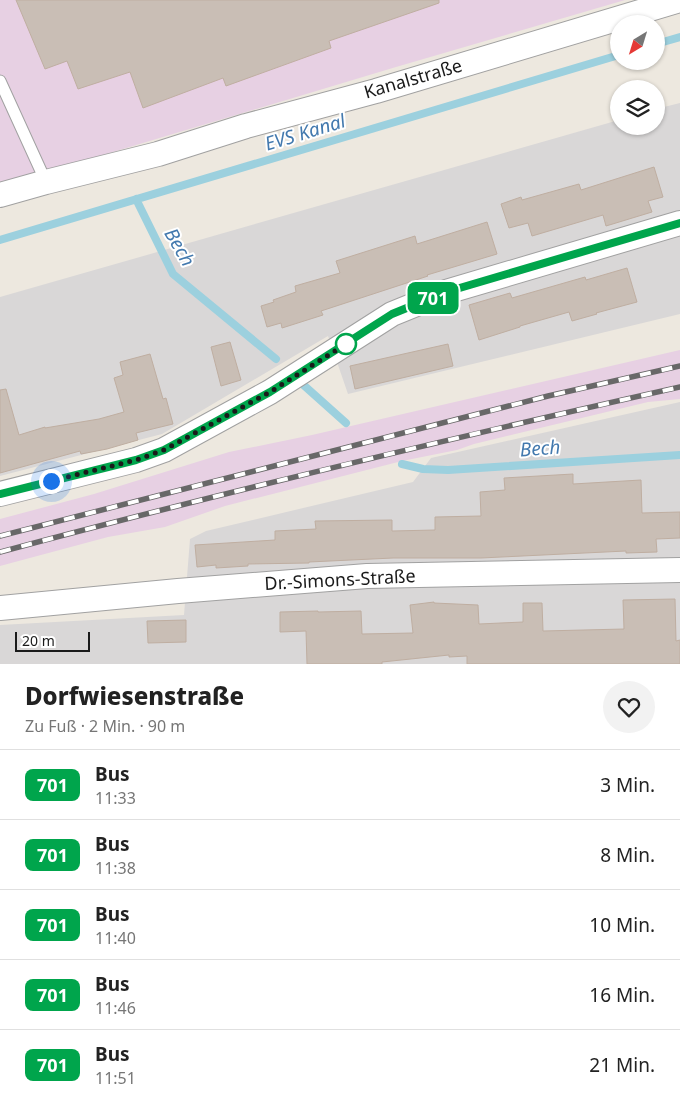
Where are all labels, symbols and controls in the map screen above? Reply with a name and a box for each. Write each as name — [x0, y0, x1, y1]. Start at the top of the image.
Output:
north arrow — [610, 15, 665, 70]
map controls — [610, 15, 665, 135]
street label: Kanalstraße — [361, 53, 465, 103]
button: layers — [610, 80, 665, 135]
water label: EVS Kanal — [262, 107, 350, 157]
water label: Bech — [159, 223, 201, 271]
line badge: 701 — [404, 282, 462, 314]
text: 701 — [418, 286, 448, 310]
unlabelled marker — [335, 333, 357, 355]
water label: Bech — [519, 434, 561, 462]
your location — [39, 469, 64, 494]
street label: Dr.-Simons-Straße — [264, 563, 416, 595]
scale bar — [15, 629, 90, 652]
text: 20 m — [22, 631, 55, 650]
text: Dorfwiesenstraße — [25, 679, 244, 712]
button: heart — [603, 681, 655, 733]
text: Zu Fuß · 2 Min. · 90 m — [25, 715, 185, 737]
text: Bus — [95, 761, 130, 787]
text: 3 Min. — [600, 772, 655, 798]
text: 701 — [37, 773, 68, 797]
text: 11:33 — [95, 787, 136, 809]
text: Bus — [95, 831, 130, 857]
text: 8 Min. — [600, 842, 655, 868]
text: 701 — [37, 843, 68, 867]
text: 11:38 — [95, 857, 136, 879]
text: Bus — [95, 901, 130, 927]
text: 10 Min. — [589, 912, 655, 938]
text: 701 — [37, 913, 68, 937]
text: 11:40 — [95, 927, 136, 949]
text: Bus — [95, 971, 130, 997]
text: 16 Min. — [589, 982, 655, 1008]
text: 701 — [37, 983, 68, 1007]
text: 11:46 — [95, 997, 136, 1019]
text: Bus — [95, 1041, 130, 1067]
text: 21 Min. — [589, 1052, 655, 1078]
text: 701 — [37, 1053, 68, 1077]
text: 11:51 — [95, 1067, 136, 1089]

